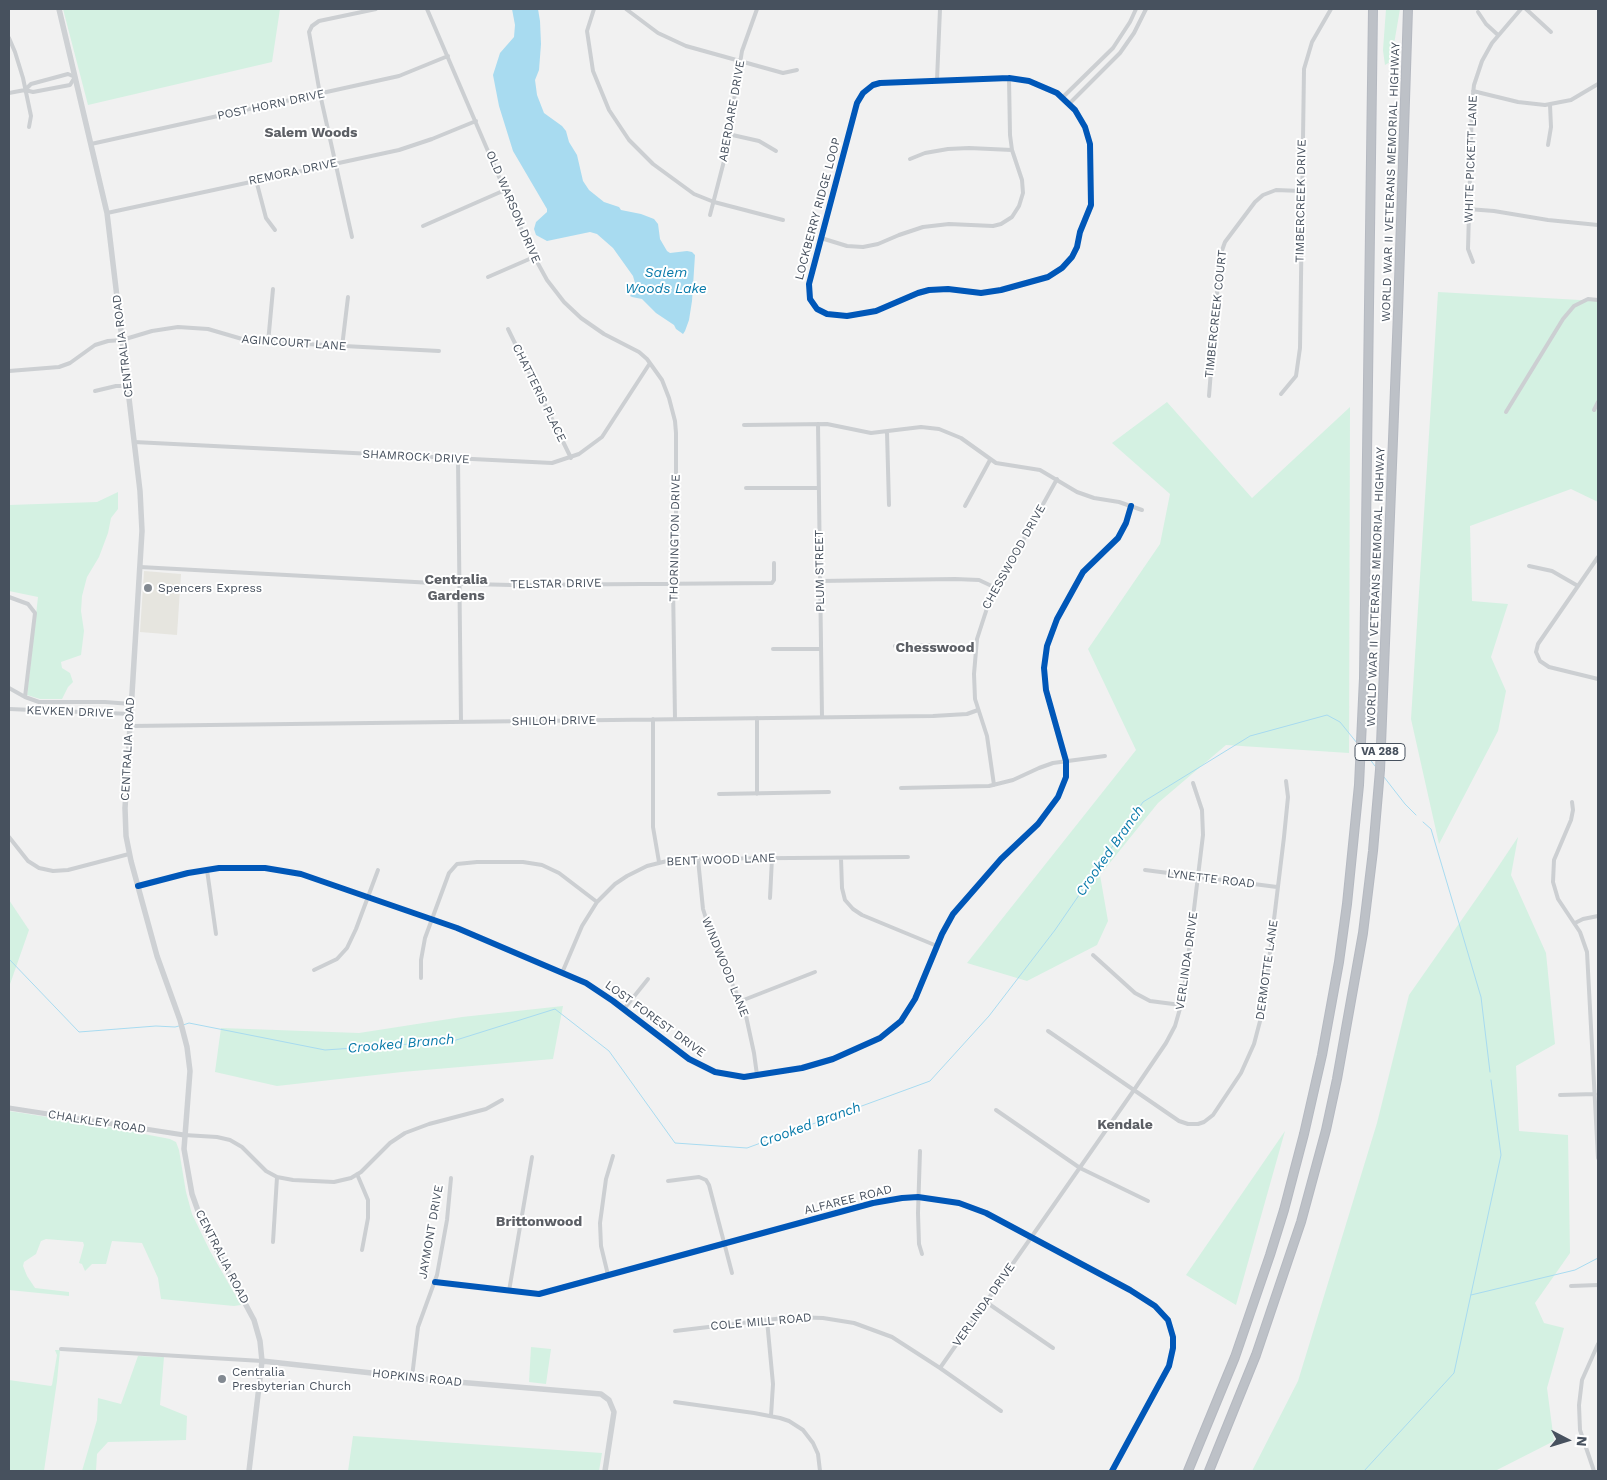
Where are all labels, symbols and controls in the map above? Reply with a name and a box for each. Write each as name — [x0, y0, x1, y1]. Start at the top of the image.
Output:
street label: WORLD WAR II VETERANS MEMORIAL HIGHWAY — [1379, 42, 1403, 322]
street label: ABERDARE DRIVE — [716, 59, 748, 163]
street label: POST HORN DRIVE — [216, 87, 326, 123]
street label: WHITE PICKETT LANE — [1462, 95, 1480, 223]
district label: Salem Woods — [264, 125, 358, 141]
street label: LOCKBERRY RIDGE LOOP — [792, 136, 844, 282]
street label: TIMBERCREEK DRIVE — [1293, 139, 1309, 263]
street label: OLD WARSON DRIVE — [483, 148, 543, 266]
street label: REMORA DRIVE — [247, 156, 339, 188]
street label: TIMBERCREEK COURT — [1202, 249, 1230, 379]
water label: Salem Woods Lake — [625, 265, 707, 298]
street label: CENTRALIA ROAD — [110, 294, 136, 398]
street label: AGINCOURT LANE — [241, 332, 347, 354]
street label: CHATTERIS PLACE — [509, 342, 569, 444]
street label: SHAMROCK DRIVE — [362, 447, 470, 467]
street label: WORLD WAR II VETERANS MEMORIAL HIGHWAY — [1364, 447, 1388, 727]
street label: THORNINGTON DRIVE — [667, 474, 683, 602]
street label: CHESSWOOD DRIVE — [979, 502, 1049, 612]
street label: PLUM STREET — [812, 530, 828, 612]
district label: Centralia Gardens — [424, 572, 488, 604]
street label: TELSTAR DRIVE — [510, 576, 602, 592]
place label: Spencers Express — [158, 581, 262, 595]
marker: Spencers Express — [142, 582, 154, 594]
district label: Chesswood — [895, 640, 975, 656]
street label: CENTRALIA ROAD — [118, 697, 138, 801]
street label: KEVKEN DRIVE — [26, 703, 114, 721]
street label: SHILOH DRIVE — [512, 713, 596, 729]
road number: VA 288 — [1355, 744, 1405, 760]
water label: Crooked Branch — [1072, 802, 1148, 900]
street label: BENT WOOD LANE — [666, 851, 776, 869]
street label: LYNETTE ROAD — [1166, 866, 1256, 892]
street label: VERLINDA DRIVE — [1173, 911, 1201, 1011]
street label: WINDWOOD LANE — [698, 915, 752, 1019]
street label: DERMOTTE LANE — [1253, 919, 1281, 1021]
street label: LOST FOREST DRIVE — [602, 978, 708, 1060]
water label: Crooked Branch — [347, 1031, 455, 1057]
water label: Crooked Branch — [757, 1099, 863, 1151]
street label: CHALKLEY ROAD — [47, 1107, 147, 1137]
district label: Kendale — [1097, 1117, 1153, 1133]
street label: ALFAREE ROAD — [803, 1182, 893, 1218]
street label: JAYMONT DRIVE — [416, 1184, 446, 1280]
street label: CENTRALIA ROAD — [192, 1207, 252, 1307]
district label: Brittonwood — [496, 1214, 582, 1230]
street label: VERLINDA DRIVE — [950, 1260, 1018, 1350]
street label: COLE MILL ROAD — [710, 1310, 812, 1334]
place label: Centralia Presbyterian Church — [232, 1365, 351, 1393]
street label: HOPKINS ROAD — [371, 1366, 463, 1390]
marker: Centralia Presbyterian Church — [216, 1373, 228, 1385]
north arrow — [1542, 1415, 1592, 1465]
text: N — [1574, 1435, 1590, 1447]

